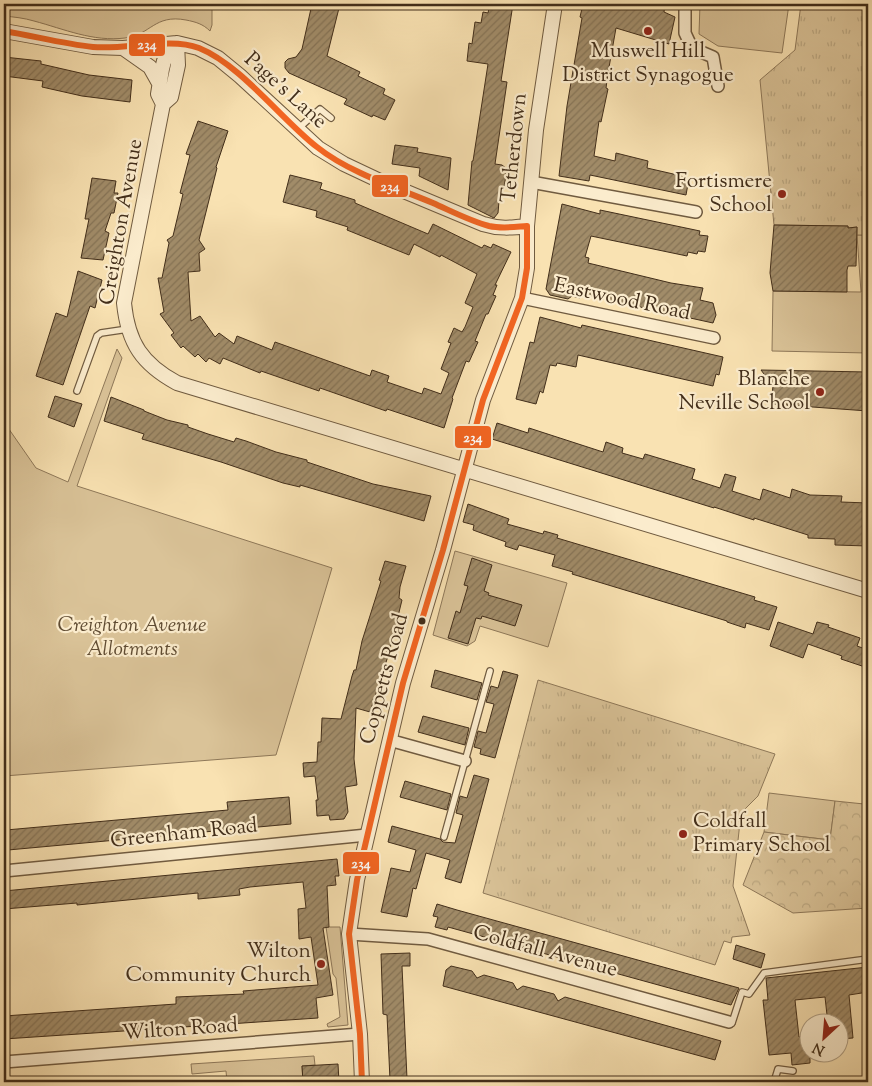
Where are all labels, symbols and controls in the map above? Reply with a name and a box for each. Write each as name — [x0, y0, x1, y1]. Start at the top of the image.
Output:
marker: Muswell Hill District Synagogue — [642, 25, 654, 37]
line badge: 234 — [128, 33, 166, 57]
text: 234 — [137, 36, 157, 56]
place label: Muswell Hill District Synagogue — [562, 37, 734, 91]
street label: Page's Lane — [237, 46, 333, 136]
street label: Tetherdown — [494, 92, 536, 204]
street label: Creighton Avenue — [93, 137, 151, 307]
place label: Fortismere School — [675, 167, 772, 221]
line badge: 234 — [371, 174, 409, 198]
text: 234 — [380, 178, 400, 198]
marker: Fortismere School — [776, 188, 788, 200]
street label: Eastwood Road — [551, 271, 693, 329]
place label: Blanche Neville School — [679, 365, 810, 419]
marker: Blanche Neville School — [814, 386, 826, 398]
line badge: 234 — [454, 425, 492, 449]
text: 234 — [463, 429, 483, 449]
street label: Coppetts Road — [353, 610, 417, 748]
park label: Creighton Avenue Allotments — [57, 611, 207, 665]
unlabelled marker — [417, 616, 427, 626]
place label: Coldfall Primary School — [693, 807, 831, 861]
street label: Greenham Road — [109, 811, 259, 857]
marker: Coldfall Primary School — [677, 828, 689, 840]
line badge: 234 — [342, 851, 380, 875]
text: 234 — [351, 855, 371, 875]
street label: Coldfall Avenue — [469, 918, 621, 986]
place label: Wilton Community Church — [125, 937, 311, 991]
marker: Wilton Community Church — [315, 958, 327, 970]
street label: Wilton Road — [121, 1011, 239, 1049]
north arrow — [800, 1014, 850, 1064]
text: N — [810, 1036, 829, 1059]

